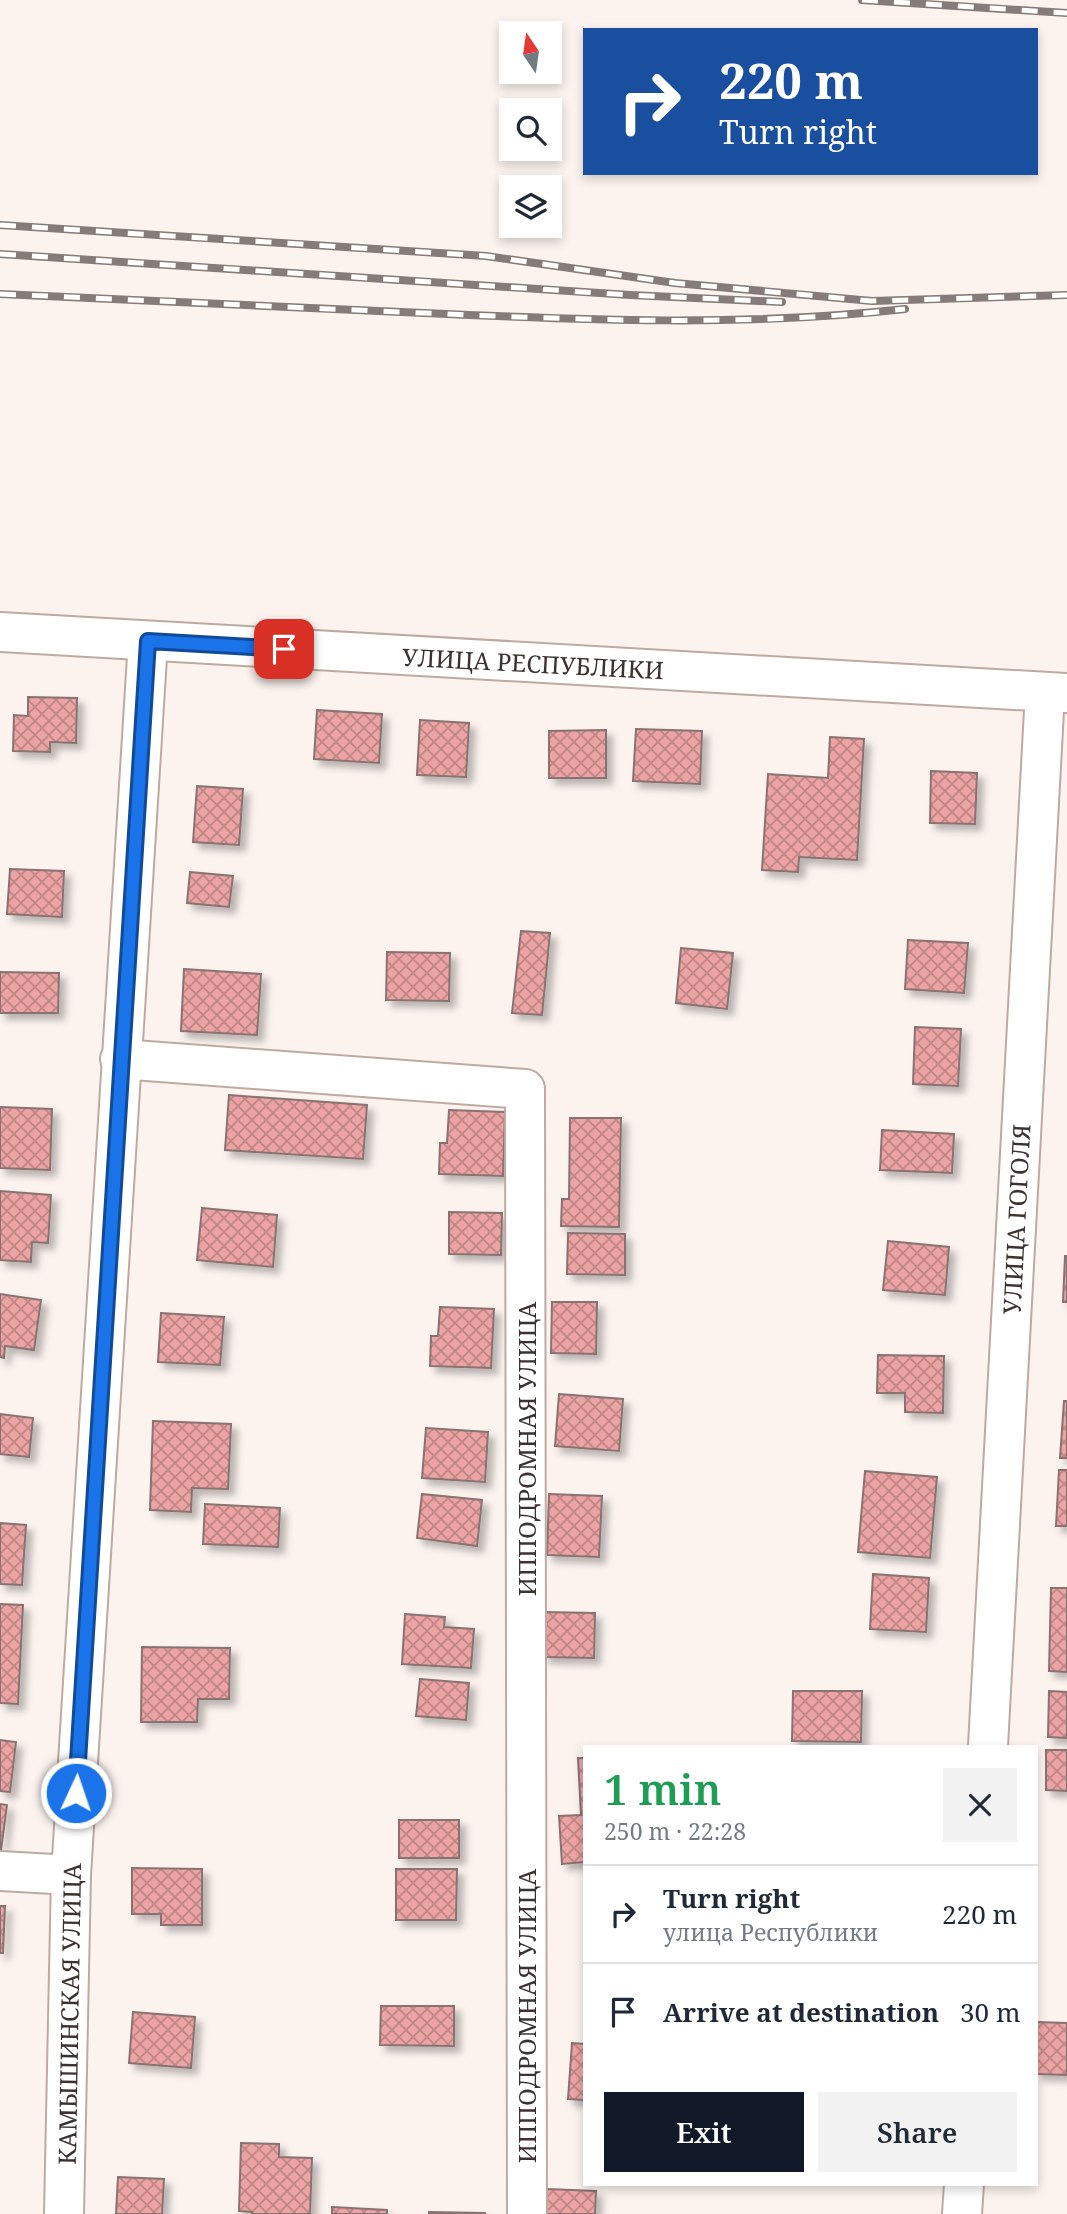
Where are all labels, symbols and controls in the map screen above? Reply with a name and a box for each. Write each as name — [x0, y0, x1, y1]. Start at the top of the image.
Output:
north arrow — [499, 21, 562, 84]
map controls — [499, 21, 562, 238]
text: 220 m — [719, 47, 863, 113]
icon: right — [604, 56, 695, 147]
button: search — [499, 98, 562, 161]
text: Turn right — [719, 110, 877, 153]
button: layers — [499, 175, 562, 238]
pin — [254, 619, 314, 679]
icon: arrive — [265, 630, 303, 668]
street label: УЛИЦА РЕСПУБЛИКИ — [401, 640, 665, 686]
street label: УЛИЦА ГОГОЛЯ — [995, 1123, 1037, 1315]
street label: ИППОДРОМНАЯ УЛИЦА — [510, 1302, 543, 1596]
position arrow — [39, 1756, 113, 1830]
text: 1 min — [604, 1760, 721, 1817]
button: close — [943, 1768, 1017, 1842]
text: 250 m · 22:28 — [604, 1815, 746, 1847]
street label: КАМЫШИНСКАЯ УЛИЦА — [50, 1863, 88, 2165]
street label: ИППОДРОМНАЯ УЛИЦА — [510, 1869, 543, 2163]
text: Turn right — [663, 1880, 800, 1916]
icon: right — [604, 1895, 642, 1933]
text: 220 m — [942, 1896, 1017, 1932]
text: улица Республики — [663, 1916, 878, 1948]
icon: arrive — [604, 1993, 642, 2031]
text: Arrive at destination — [663, 1994, 939, 2030]
text: 30 m — [960, 1994, 1020, 2030]
button: Exit — [604, 2092, 804, 2172]
button: Share — [818, 2092, 1017, 2172]

